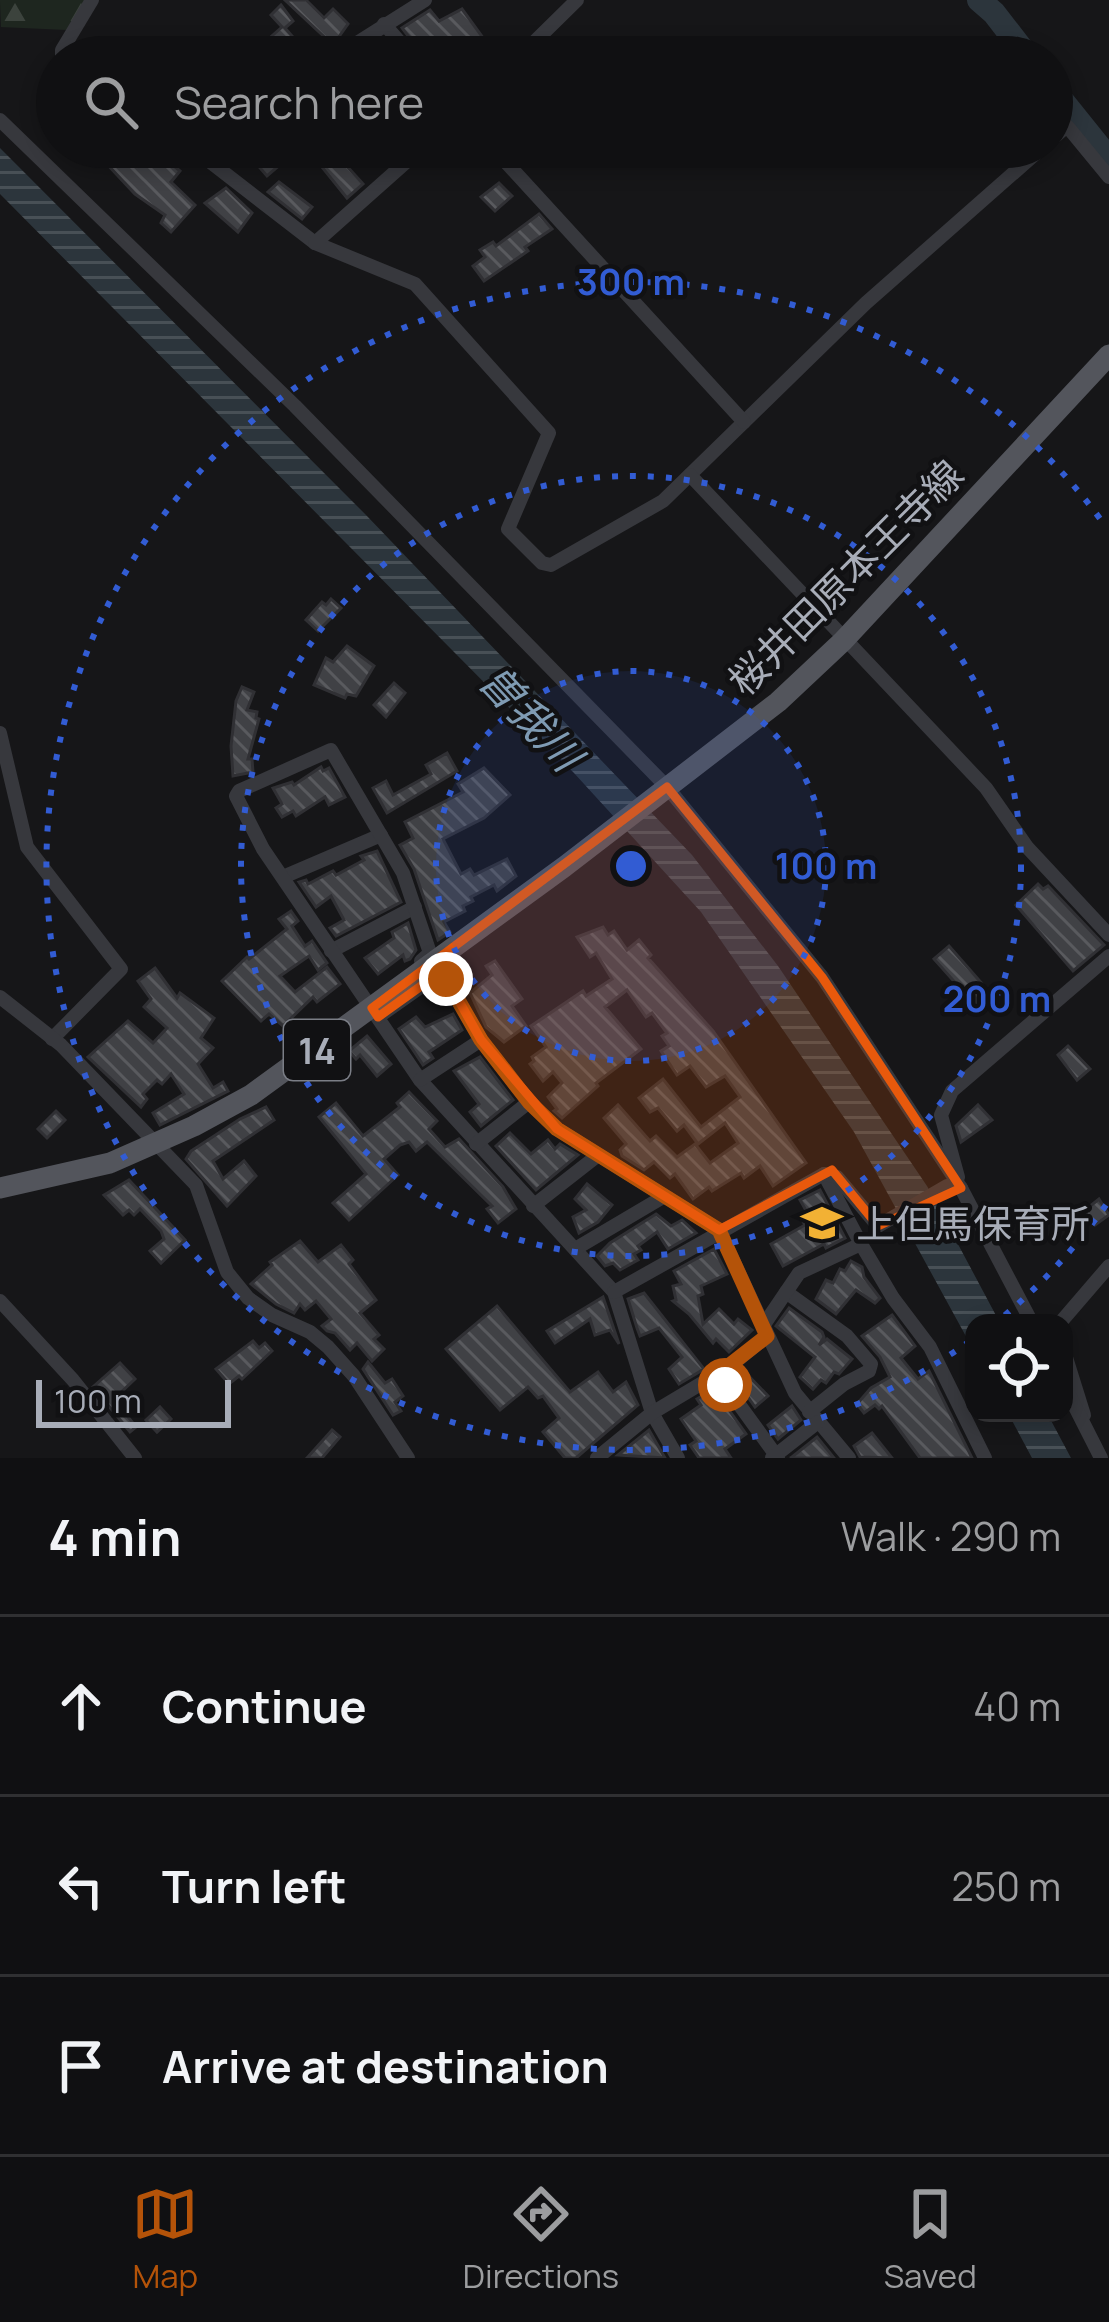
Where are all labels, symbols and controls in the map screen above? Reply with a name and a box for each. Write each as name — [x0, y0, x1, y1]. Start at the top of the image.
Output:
search box — [36, 36, 1073, 168]
icon: search — [78, 69, 144, 135]
text: Search here — [174, 71, 424, 133]
text: 300 m — [577, 257, 685, 306]
street label: 桜井田原本王寺線 — [716, 448, 974, 706]
water label: 曽我川 — [467, 651, 598, 786]
text: 100 m — [775, 841, 877, 890]
centre of rings — [610, 845, 652, 887]
route end — [419, 952, 473, 1006]
text: 200 m — [943, 974, 1051, 1023]
road number: 14 — [284, 1020, 350, 1080]
place label: 上但馬保育所 — [856, 1196, 1090, 1250]
school or university icon: 上但馬保育所 — [799, 1200, 845, 1246]
map controls — [965, 1314, 1073, 1422]
button: locate — [965, 1314, 1073, 1422]
route start — [698, 1358, 752, 1412]
scale bar — [36, 1374, 231, 1427]
text: 100 m — [54, 1378, 142, 1423]
text: 4 min — [48, 1502, 181, 1571]
text: Walk · 290 m — [841, 1509, 1061, 1563]
icon: ahead — [48, 1673, 114, 1739]
text: Continue — [162, 1675, 367, 1737]
text: 40 m — [973, 1679, 1061, 1733]
icon: left — [48, 1853, 114, 1919]
text: Turn left — [162, 1855, 347, 1917]
text: 250 m — [952, 1859, 1061, 1913]
icon: arrive — [48, 2033, 114, 2099]
text: Arrive at destination — [162, 2035, 609, 2097]
tab: Map — [132, 2181, 198, 2298]
tab: Directions — [463, 2181, 619, 2298]
tab: Saved — [884, 2181, 977, 2298]

